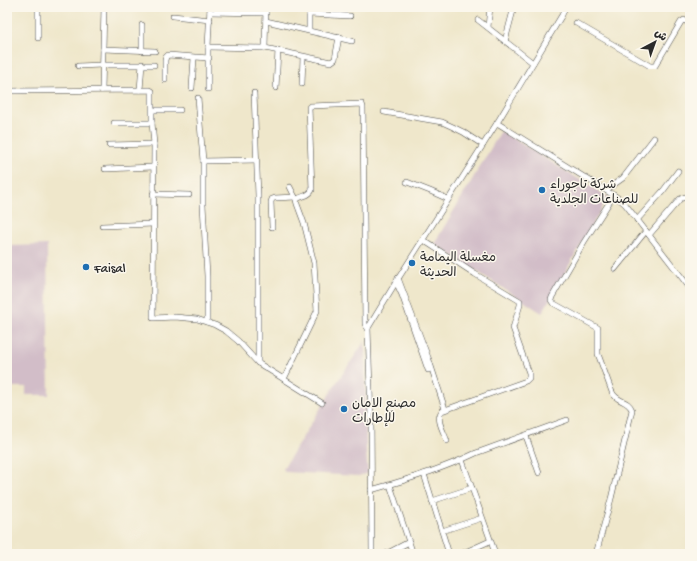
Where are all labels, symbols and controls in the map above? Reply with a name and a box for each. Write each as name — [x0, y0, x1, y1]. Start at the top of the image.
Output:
north arrow — [635, 22, 675, 62]
text: ش — [652, 27, 669, 44]
place label: شركة تاجوراء للصناعات الجلدية — [550, 178, 638, 208]
marker: شركة تاجوراء للصناعات الجلدية — [537, 185, 547, 195]
place label: مغسلة اليمامة الحديثة — [420, 251, 496, 281]
marker: مغسلة اليمامة الحديثة — [407, 258, 417, 268]
marker: Faisal — [81, 262, 91, 272]
place label: Faisal — [93, 262, 126, 277]
place label: مصنع الامان للإطارات — [352, 397, 416, 427]
marker: مصنع الامان للإطارات — [339, 404, 349, 414]

